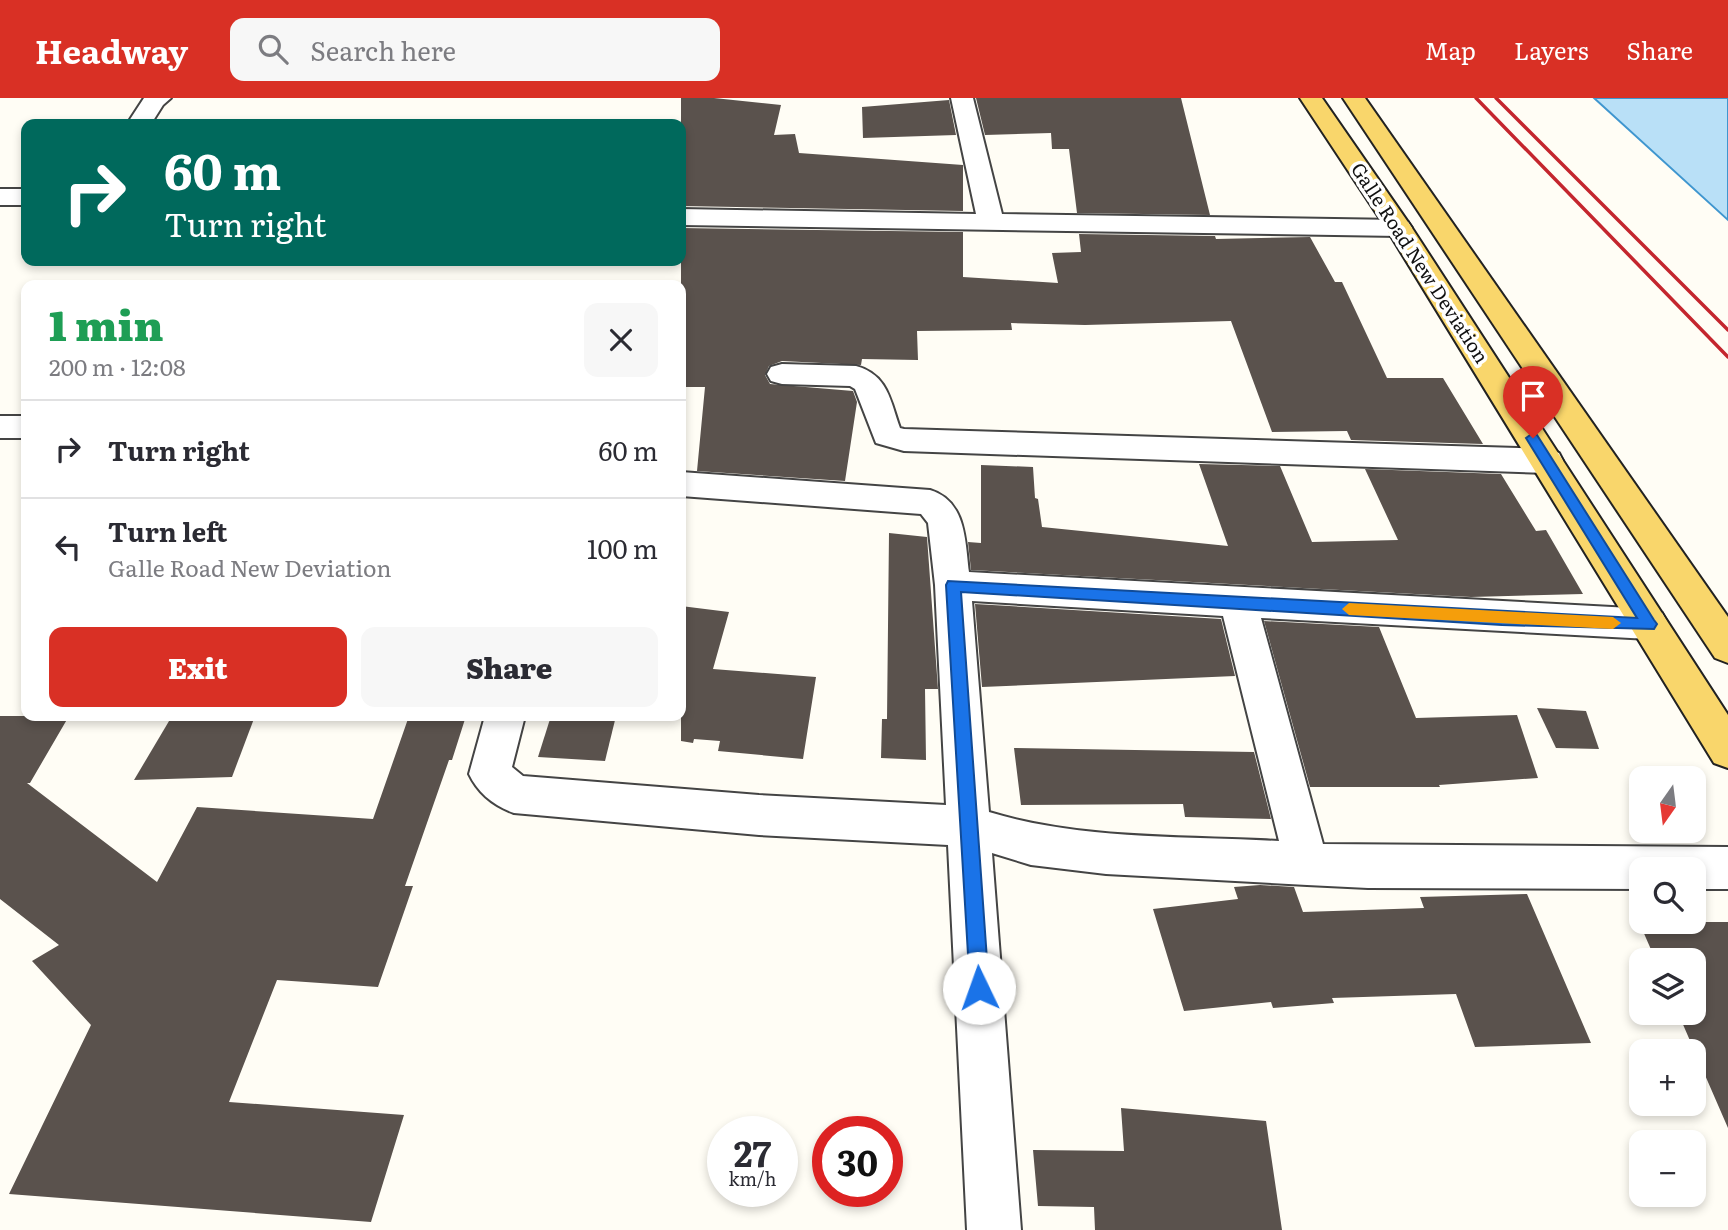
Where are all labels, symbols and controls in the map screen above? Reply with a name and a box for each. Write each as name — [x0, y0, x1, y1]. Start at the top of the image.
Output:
search box — [230, 18, 720, 81]
text: Headway — [35, 25, 188, 74]
icon: search — [254, 30, 292, 68]
text: Search here — [310, 30, 456, 69]
text: Map — [1425, 32, 1476, 67]
text: Layers — [1514, 32, 1588, 67]
text: Share — [1626, 32, 1693, 67]
text: 60 m — [164, 132, 281, 205]
icon: right — [49, 147, 140, 238]
street label: Galle Road New Deviation — [1345, 157, 1496, 368]
text: Turn right — [164, 199, 326, 247]
text: 1 min — [49, 292, 164, 354]
button: close — [584, 303, 658, 377]
text: 200 m · 12:08 — [49, 349, 186, 383]
pin — [1503, 366, 1563, 438]
icon: arrive — [1514, 377, 1552, 415]
icon: right — [49, 430, 87, 468]
text: Turn right — [108, 430, 250, 469]
text: 60 m — [599, 430, 658, 469]
text: Turn left — [108, 511, 227, 550]
icon: left — [49, 528, 87, 566]
text: 100 m — [587, 528, 658, 567]
text: Galle Road New Deviation — [108, 550, 392, 584]
button: Exit — [49, 627, 347, 707]
button: Share — [361, 627, 658, 707]
north arrow — [1629, 766, 1706, 844]
map controls — [1629, 766, 1706, 1207]
button: search — [1629, 857, 1706, 934]
button: layers — [1629, 948, 1706, 1025]
position arrow — [942, 951, 1016, 1025]
button: + — [1629, 1039, 1706, 1116]
speed limit sign: 30 — [812, 1116, 903, 1207]
text: 27 — [734, 1126, 771, 1178]
button: − — [1629, 1130, 1706, 1207]
text: km/h — [729, 1165, 776, 1192]

